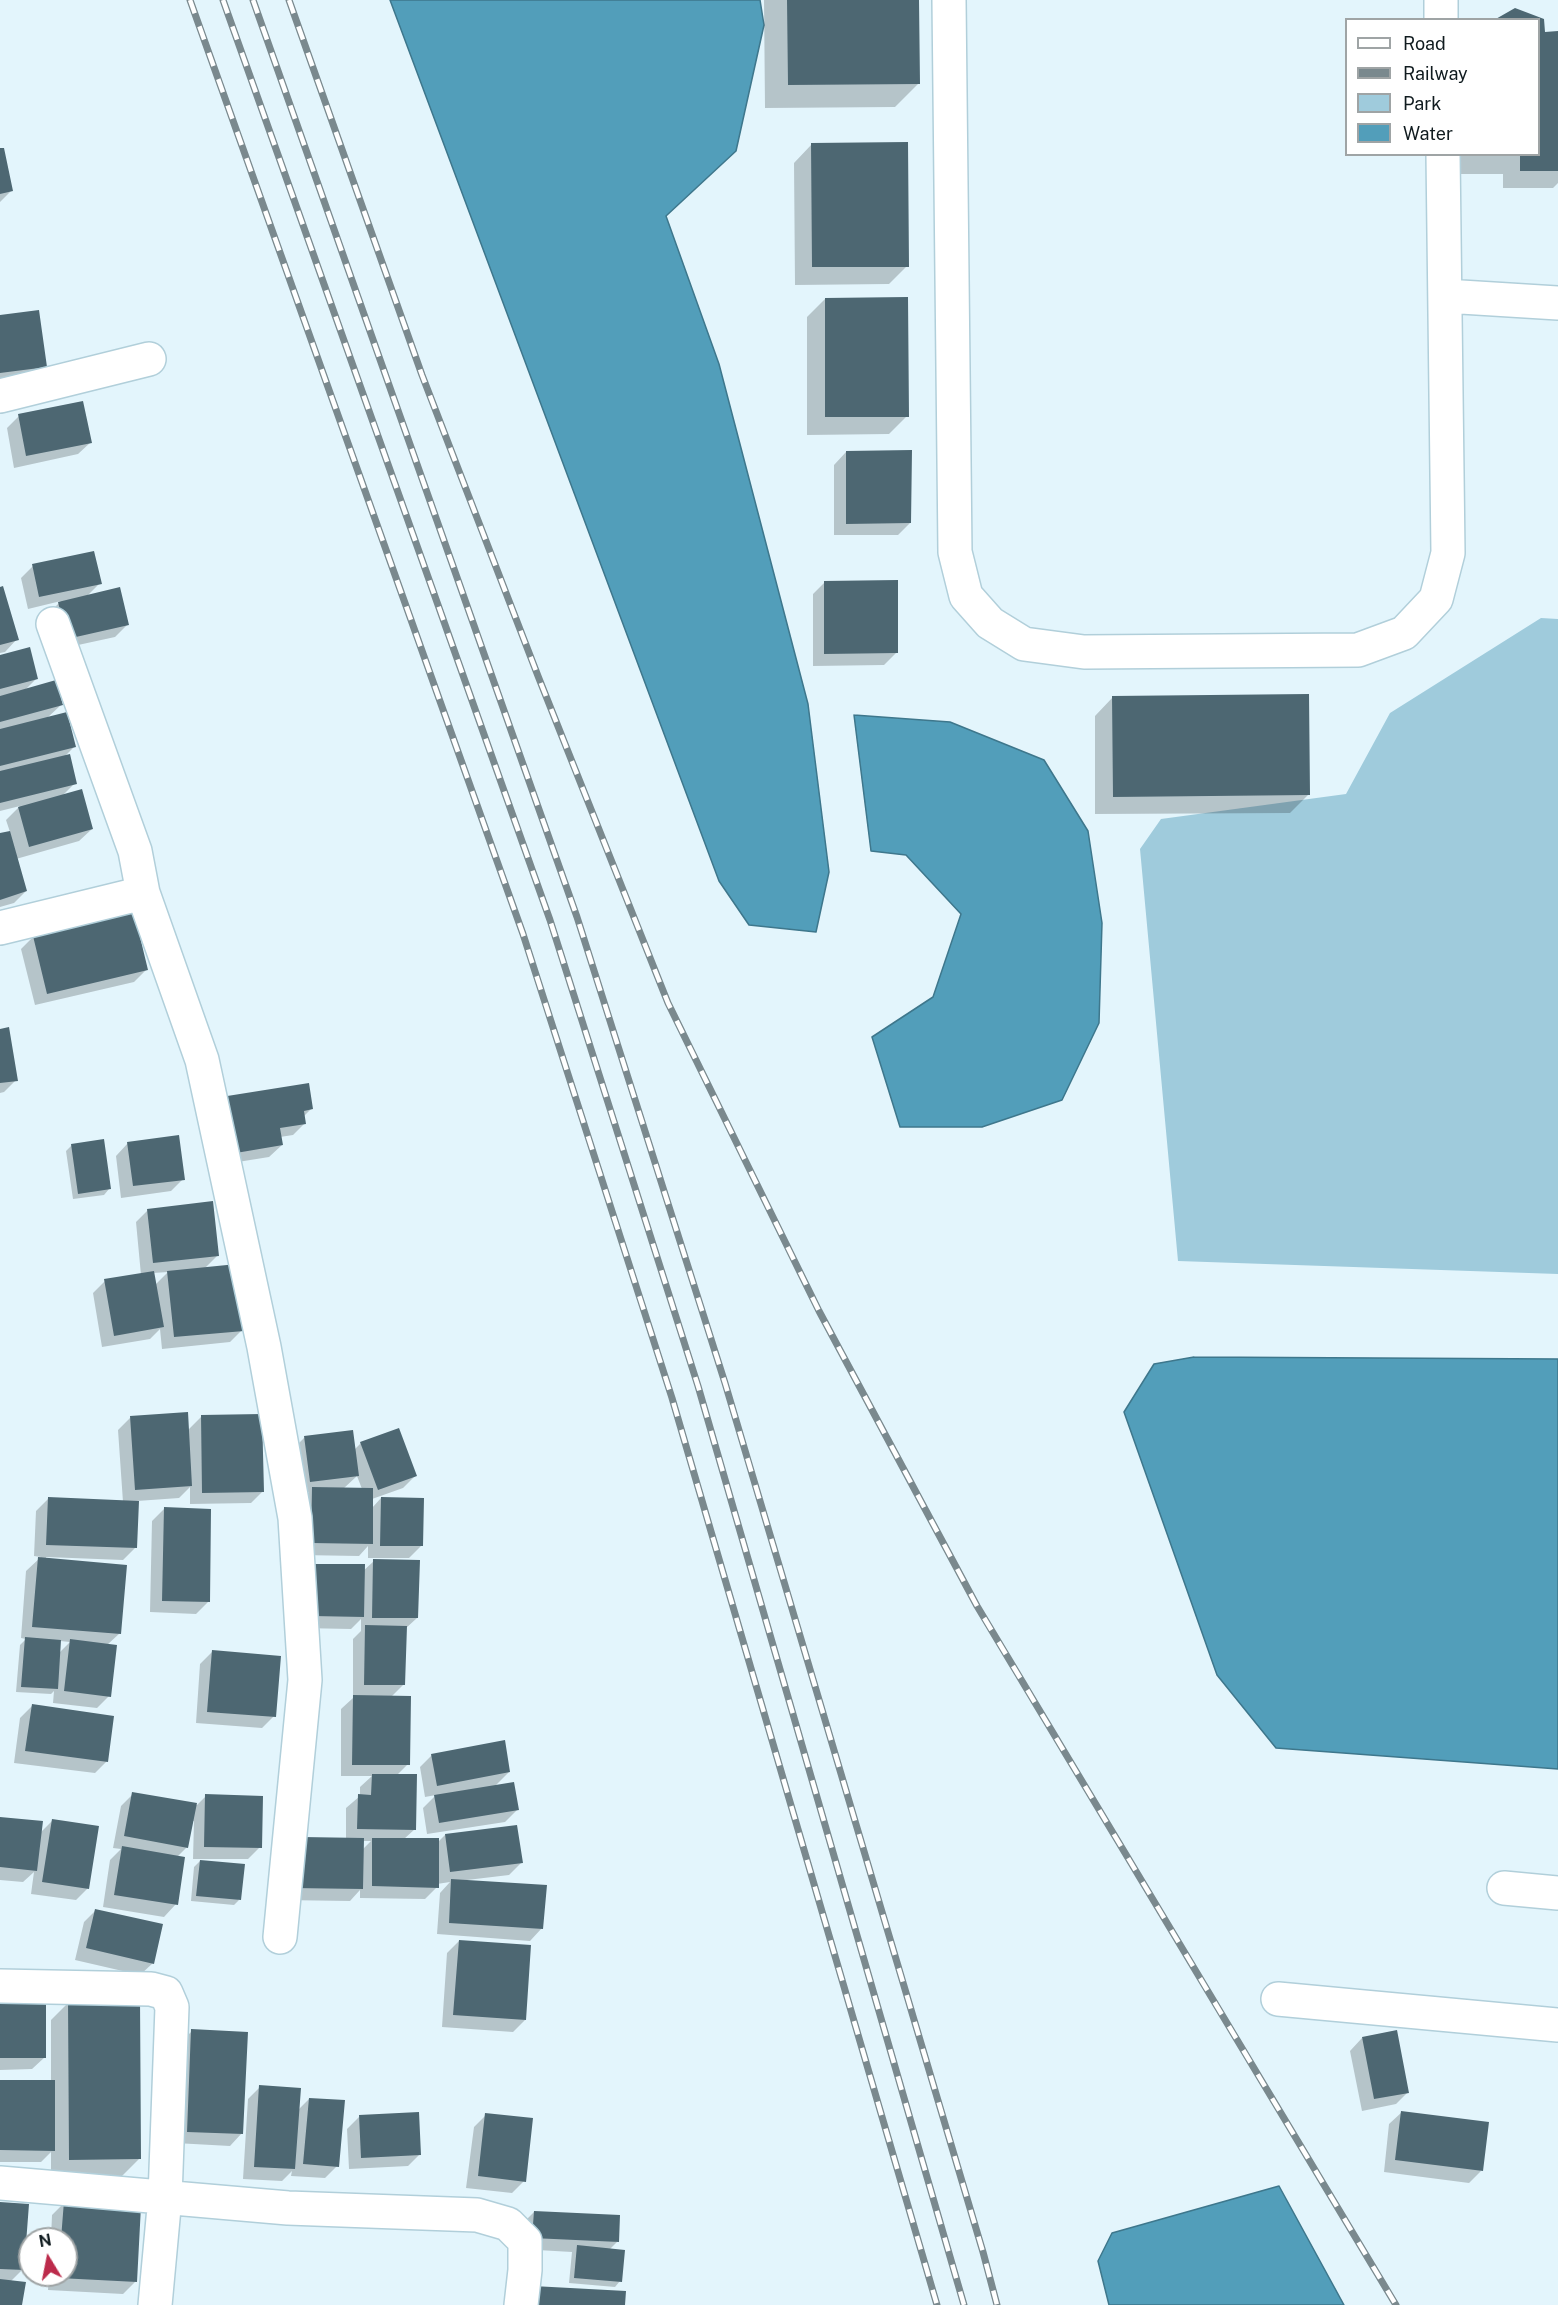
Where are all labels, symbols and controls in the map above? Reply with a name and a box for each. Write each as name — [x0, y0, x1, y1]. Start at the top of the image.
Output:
legend — [1345, 18, 1540, 156]
text: Road — [1403, 33, 1446, 54]
text: Railway — [1403, 63, 1468, 84]
text: Park — [1403, 93, 1441, 114]
text: Water — [1403, 123, 1453, 144]
north arrow — [18, 2227, 78, 2287]
text: N — [37, 2230, 53, 2251]

